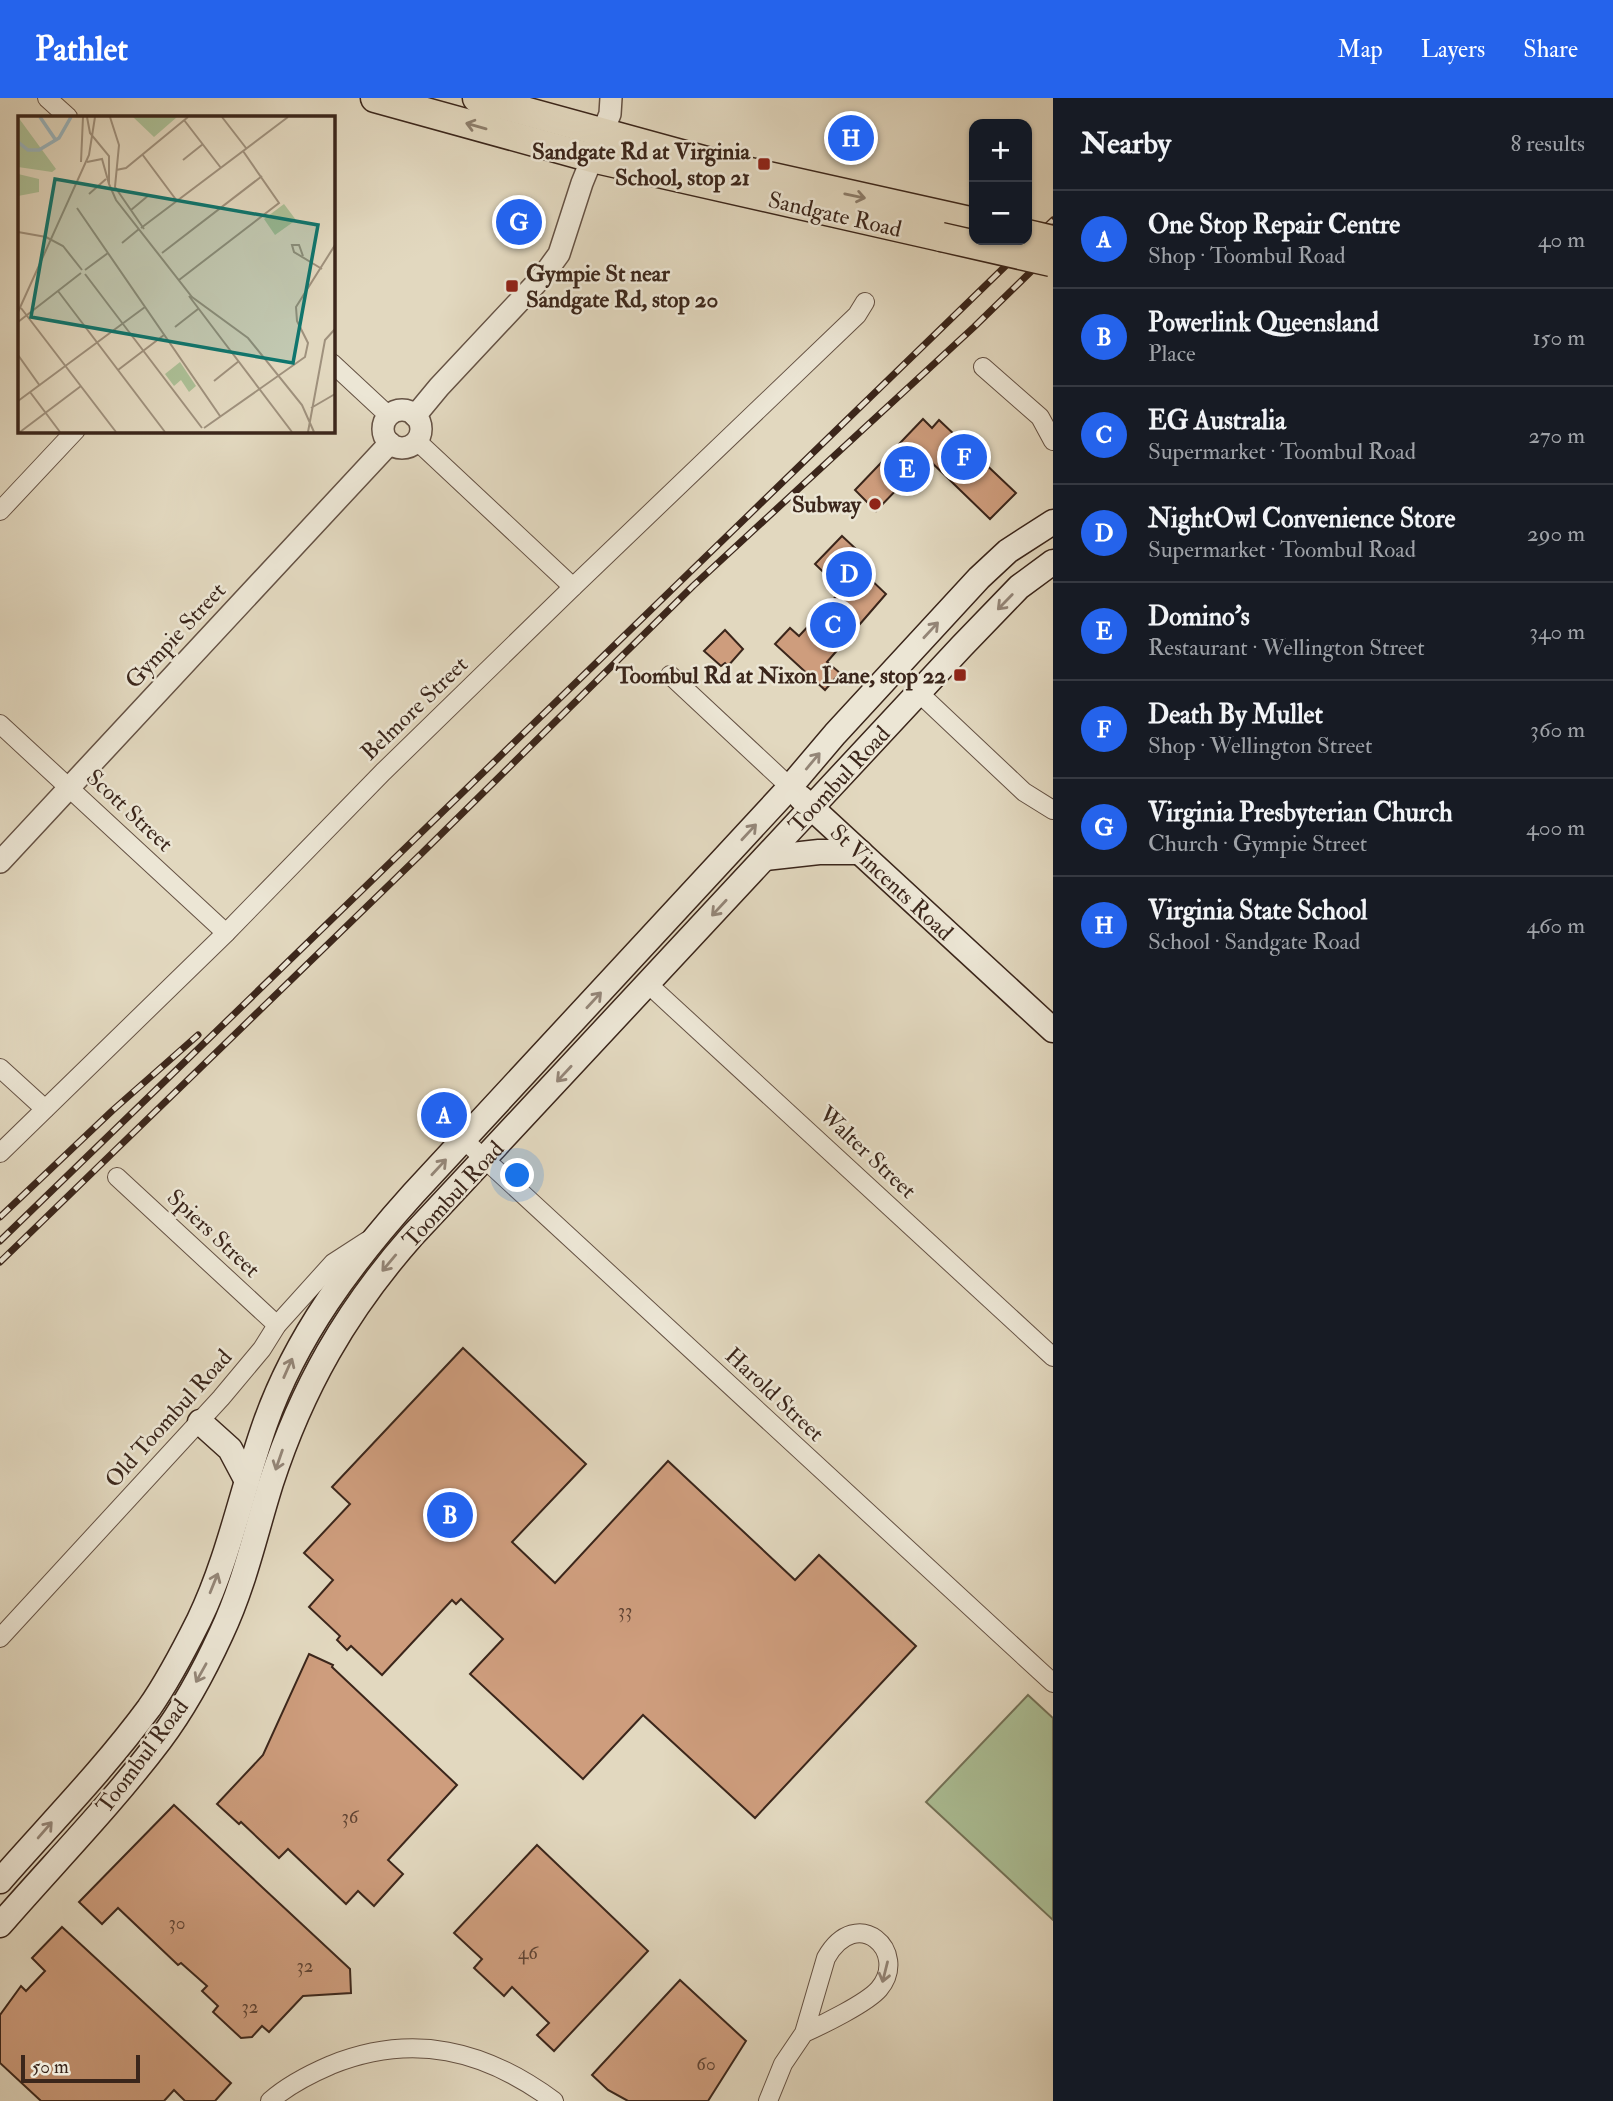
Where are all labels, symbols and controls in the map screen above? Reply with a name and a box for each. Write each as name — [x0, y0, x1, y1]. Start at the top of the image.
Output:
text: Pathlet — [35, 29, 128, 70]
text: Map — [1338, 34, 1383, 65]
text: Layers — [1421, 34, 1485, 65]
text: Share — [1523, 34, 1578, 65]
pin: H — [828, 112, 874, 164]
inset map — [18, 116, 334, 432]
one-way arrow — [465, 119, 487, 132]
map controls — [969, 119, 1032, 245]
button: + — [969, 119, 1032, 182]
text: Nearby — [1081, 125, 1171, 162]
text: 8 results — [1510, 129, 1585, 158]
place label: Sandgate Rd at Virginia School, stop 21 — [532, 137, 752, 193]
marker: Sandgate Rd at Virginia School, stop 21 — [756, 156, 772, 172]
button: − — [969, 182, 1032, 245]
street label: Sandgate Road — [765, 185, 904, 244]
one-way arrow — [843, 190, 866, 203]
pin: G — [496, 196, 542, 248]
text: One Stop Repair Centre — [1148, 209, 1400, 241]
text: A — [1097, 225, 1111, 254]
text: 40 m — [1538, 225, 1585, 254]
text: Shop · Toombul Road — [1148, 241, 1346, 270]
place label: Gympie St near Sandgate Rd, stop 20 — [526, 259, 718, 315]
marker: Gympie St near Sandgate Rd, stop 20 — [504, 278, 520, 294]
text: Powerlink Queensland — [1148, 307, 1379, 339]
text: B — [1096, 323, 1112, 352]
text: 150 m — [1532, 323, 1585, 352]
text: Place — [1148, 339, 1196, 368]
text: EG Australia — [1148, 405, 1286, 437]
text: C — [1096, 421, 1112, 450]
text: 270 m — [1528, 421, 1585, 450]
pin: F — [941, 431, 987, 483]
text: Supermarket · Toombul Road — [1148, 437, 1416, 466]
pin: E — [884, 443, 930, 495]
place label: Subway — [792, 490, 862, 520]
marker: Subway — [867, 496, 883, 512]
text: NightOwl Convenience Store — [1148, 503, 1455, 535]
text: D — [1095, 519, 1113, 548]
text: 290 m — [1527, 519, 1585, 548]
text: Supermarket · Toombul Road — [1148, 535, 1416, 564]
pin: D — [826, 548, 872, 600]
street label: Gympie Street — [119, 576, 233, 695]
one-way arrow — [997, 593, 1014, 610]
pin: C — [810, 599, 856, 651]
text: Domino's — [1148, 601, 1250, 633]
text: E — [1096, 617, 1112, 646]
text: 340 m — [1529, 617, 1585, 646]
one-way arrow — [923, 621, 939, 639]
text: Restaurant · Wellington Street — [1148, 633, 1425, 662]
street label: Belmore Street — [355, 650, 474, 767]
place label: Toombul Rd at Nixon Lane, stop 22 — [615, 661, 946, 691]
marker: Toombul Rd at Nixon Lane, stop 22 — [952, 667, 968, 683]
text: Death By Mullet — [1148, 699, 1323, 731]
text: F — [1097, 715, 1111, 744]
text: 360 m — [1530, 715, 1585, 744]
street label: Toombul Road — [782, 720, 896, 839]
text: Shop · Wellington Street — [1148, 731, 1372, 760]
one-way arrow — [805, 752, 820, 770]
street label: Scott Street — [80, 763, 179, 858]
text: Virginia Presbyterian Church — [1148, 797, 1453, 829]
text: G — [1094, 813, 1114, 842]
text: 400 m — [1526, 813, 1585, 842]
street label: St Vincents Road — [824, 818, 959, 947]
one-way arrow — [741, 823, 757, 841]
text: Church · Gympie Street — [1148, 829, 1367, 858]
text: Virginia State School — [1148, 895, 1368, 927]
one-way arrow — [711, 899, 727, 917]
text: H — [1095, 911, 1113, 940]
text: 460 m — [1527, 911, 1585, 940]
text: School · Sandgate Road — [1148, 927, 1360, 956]
one-way arrow — [585, 992, 602, 1009]
one-way arrow — [556, 1065, 573, 1082]
pin: A — [421, 1089, 467, 1141]
street label: Walter Street — [812, 1099, 922, 1205]
street label: Toombul Road — [396, 1135, 510, 1254]
your location — [500, 1158, 534, 1192]
one-way arrow — [430, 1159, 447, 1176]
street label: Spiers Street — [160, 1183, 266, 1284]
one-way arrow — [381, 1254, 397, 1272]
street label: Harold Street — [719, 1341, 830, 1448]
street label: Old Toombul Road — [99, 1343, 238, 1494]
one-way arrow — [282, 1358, 295, 1380]
one-way arrow — [272, 1449, 284, 1471]
pin: B — [427, 1489, 473, 1541]
one-way arrow — [209, 1573, 222, 1595]
house number: 33 — [618, 1599, 632, 1623]
one-way arrow — [194, 1663, 208, 1683]
street label: Toombul Road — [90, 1693, 195, 1819]
house number: 36 — [342, 1805, 360, 1829]
one-way arrow — [37, 1821, 53, 1839]
house number: 30 — [168, 1911, 186, 1935]
house number: 46 — [518, 1941, 539, 1965]
house number: 32 — [297, 1954, 313, 1978]
one-way arrow — [878, 1961, 891, 1983]
house number: 32 — [242, 1995, 258, 2019]
scale bar — [21, 2052, 140, 2084]
house number: 60 — [696, 2052, 716, 2076]
text: 50 m — [32, 2055, 69, 2079]

